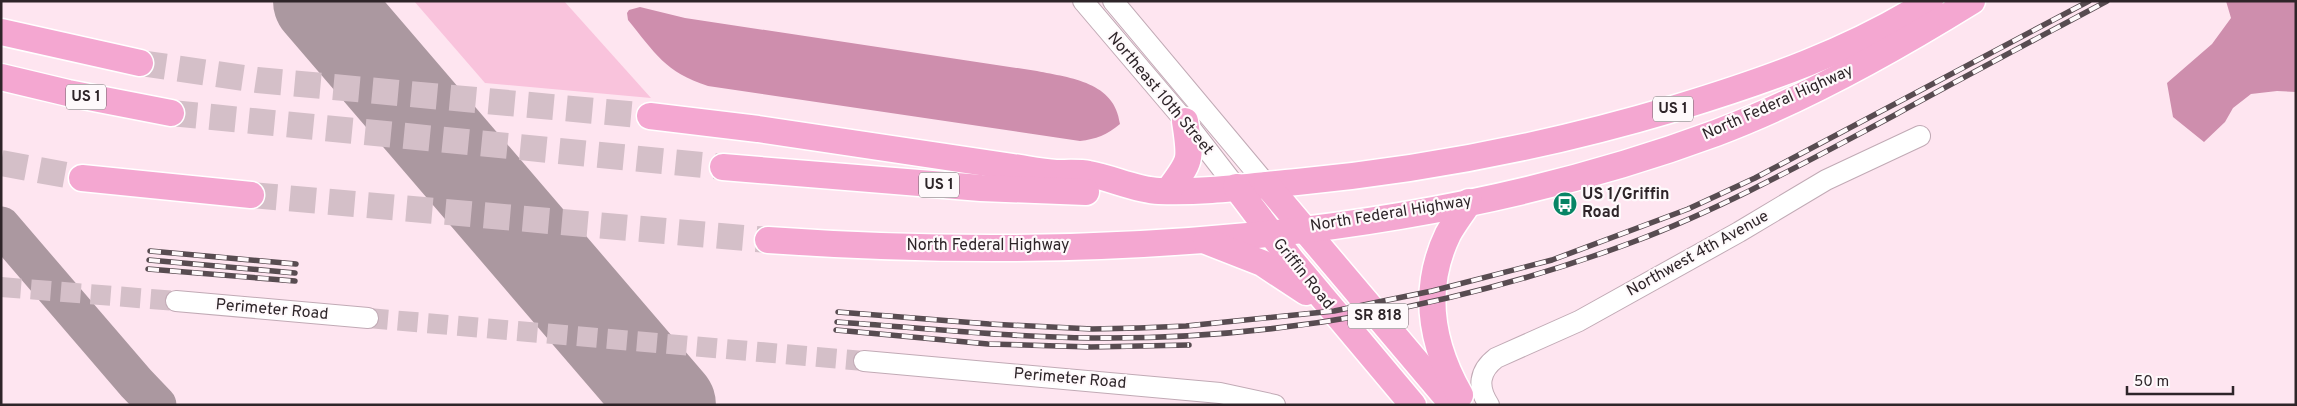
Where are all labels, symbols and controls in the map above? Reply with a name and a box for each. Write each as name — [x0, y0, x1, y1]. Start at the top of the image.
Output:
street label: Northeast 10th Street — [1103, 28, 1217, 160]
street label: North Federal Highway — [1699, 61, 1857, 145]
road number: US 1 — [66, 84, 106, 110]
road number: US 1 — [1653, 96, 1693, 122]
road number: US 1 — [919, 172, 959, 198]
place label: US 1/Griffin Road — [1582, 185, 1669, 223]
street label: North Federal Highway — [1309, 191, 1473, 237]
bus stop icon: US 1/Griffin Road — [1552, 191, 1578, 217]
street label: Northwest 4th Avenue — [1623, 207, 1773, 301]
street label: Griffin Road — [1268, 234, 1338, 314]
street label: North Federal Highway — [906, 236, 1070, 256]
street label: Perimeter Road — [215, 295, 329, 325]
road number: SR 818 — [1348, 304, 1408, 328]
street label: Perimeter Road — [1013, 364, 1127, 394]
scale bar — [2127, 364, 2233, 396]
text: 50 m — [2134, 373, 2169, 392]

